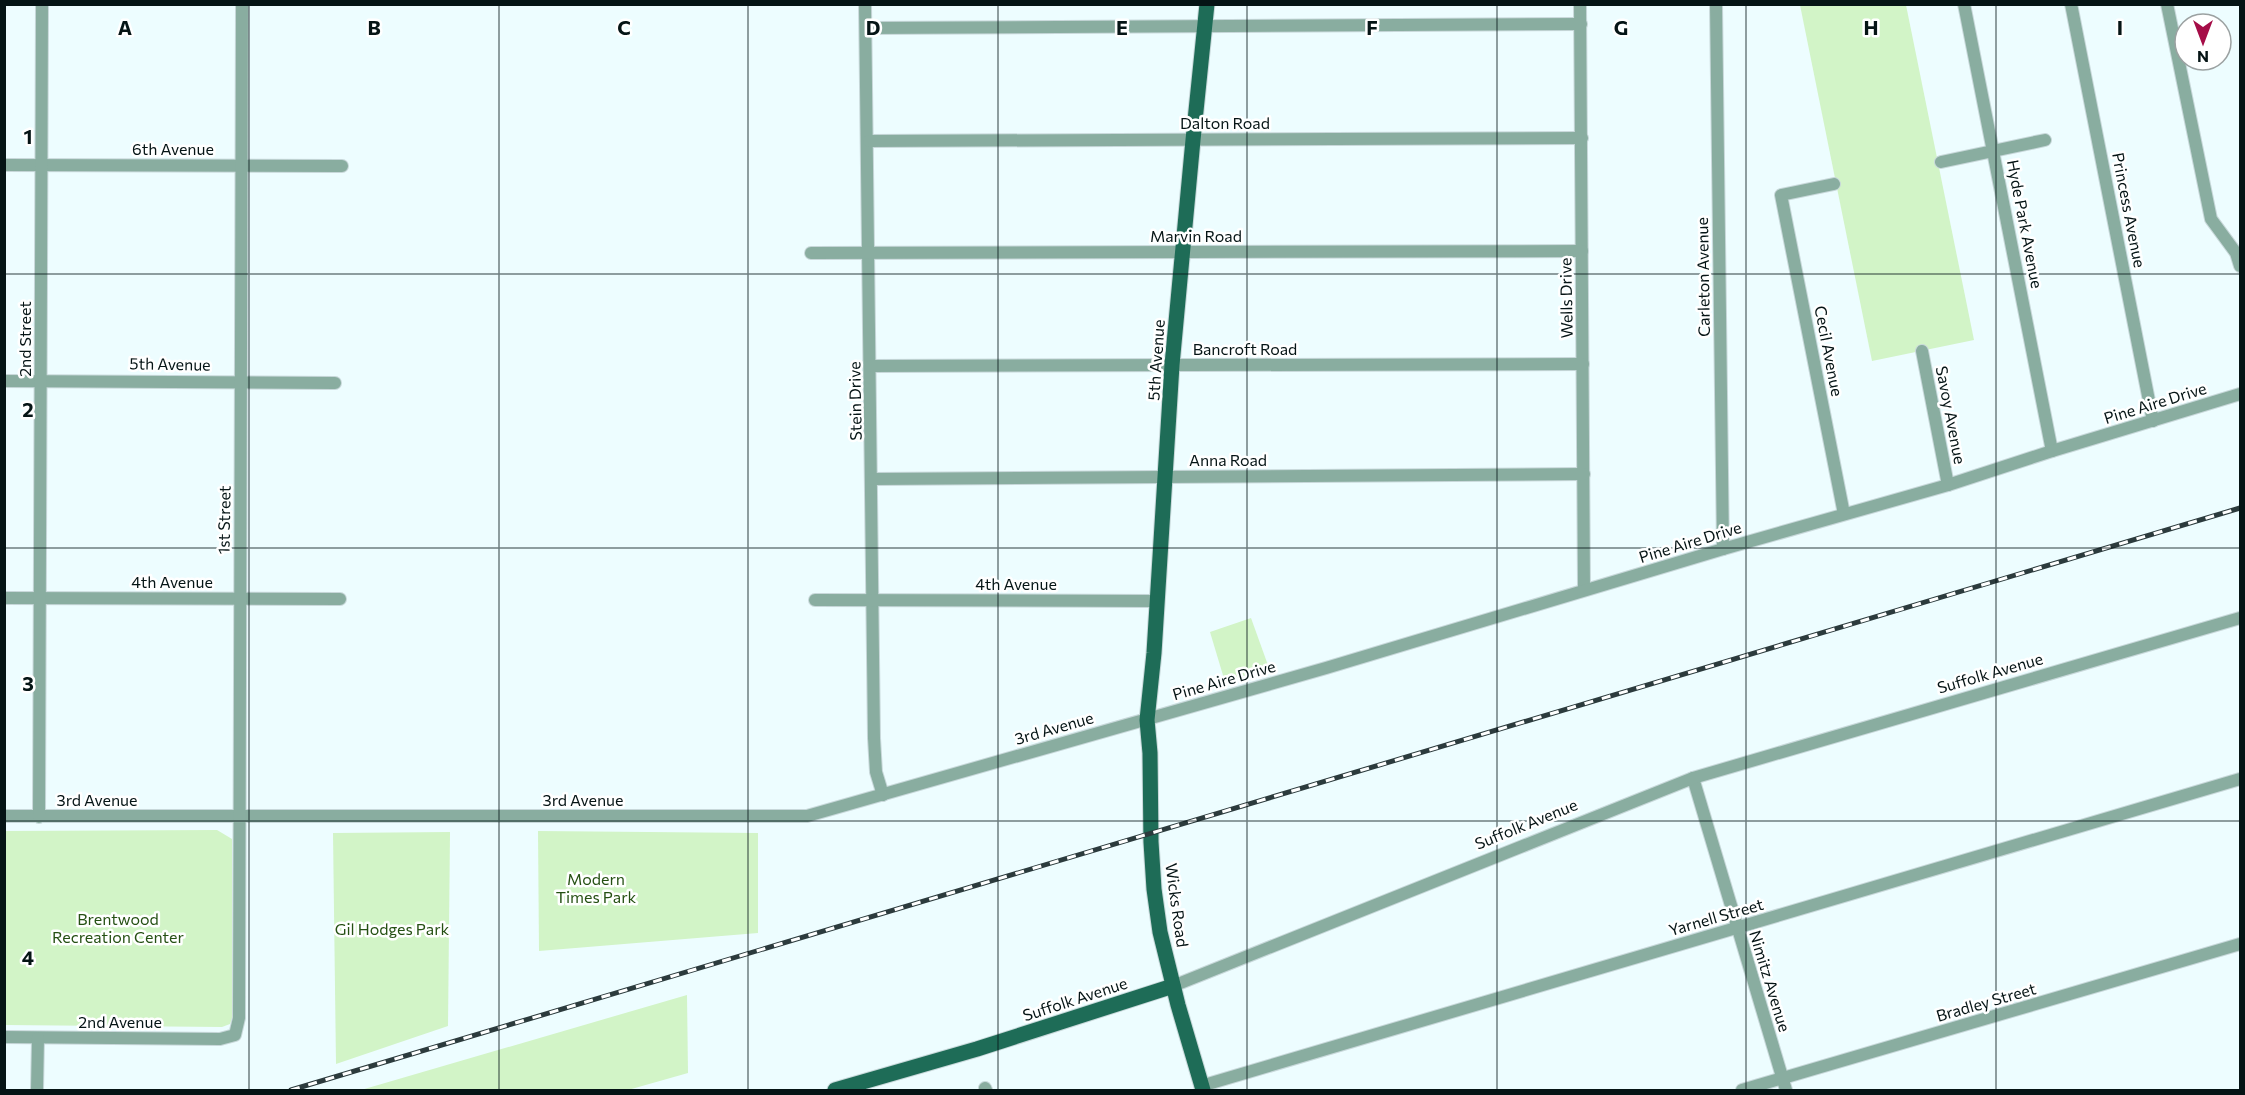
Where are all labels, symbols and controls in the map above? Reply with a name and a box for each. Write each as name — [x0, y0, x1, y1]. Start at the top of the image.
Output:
north arrow — [2173, 12, 2233, 72]
text: A — [118, 15, 132, 39]
text: B — [367, 15, 381, 39]
text: C — [617, 15, 631, 39]
text: D — [866, 15, 880, 39]
text: E — [1116, 15, 1128, 39]
text: F — [1366, 15, 1378, 39]
text: G — [1614, 15, 1628, 39]
text: H — [1864, 15, 1879, 39]
text: I — [2117, 15, 2123, 39]
text: N — [2197, 48, 2209, 67]
street label: Dalton Road — [1180, 113, 1270, 132]
text: 1 — [23, 124, 33, 148]
street label: 6th Avenue — [132, 139, 214, 158]
street label: Princess Avenue — [2109, 151, 2150, 269]
street label: Hyde Park Avenue — [2004, 158, 2047, 290]
street label: Carleton Avenue — [1692, 217, 1713, 337]
street label: Marvin Road — [1150, 226, 1242, 245]
street label: Wells Drive — [1555, 257, 1576, 339]
street label: 2nd Street — [15, 301, 34, 377]
street label: Cecil Avenue — [1811, 304, 1848, 398]
street label: 5th Avenue — [1143, 319, 1168, 401]
street label: Bancroft Road — [1193, 339, 1297, 358]
street label: 5th Avenue — [129, 353, 211, 374]
street label: Stein Drive — [844, 361, 865, 441]
street label: Savoy Avenue — [1933, 364, 1970, 466]
street label: Pine Aire Drive — [2101, 378, 2208, 427]
text: 2 — [22, 397, 34, 421]
street label: Anna Road — [1189, 450, 1267, 469]
street label: 1st Street — [213, 485, 234, 555]
street label: Pine Aire Drive — [1636, 517, 1743, 566]
street label: 4th Avenue — [131, 572, 213, 591]
street label: 4th Avenue — [975, 574, 1057, 593]
street label: Suffolk Avenue — [1935, 648, 2045, 697]
street label: Pine Aire Drive — [1170, 656, 1278, 703]
text: 3 — [22, 671, 34, 695]
street label: 3rd Avenue — [1012, 707, 1095, 748]
street label: 3rd Avenue — [57, 790, 137, 809]
street label: 3rd Avenue — [543, 790, 623, 809]
street label: Suffolk Avenue — [1472, 794, 1580, 853]
street label: Wicks Road — [1162, 862, 1193, 948]
park label: Modern Times Park — [556, 869, 637, 906]
street label: Yarnell Street — [1666, 894, 1766, 939]
park label: Brentwood Recreation Center — [52, 909, 184, 946]
park label: Gil Hodges Park — [335, 919, 450, 938]
street label: Nimitz Avenue — [1746, 928, 1795, 1034]
text: 4 — [22, 945, 34, 969]
street label: Suffolk Avenue — [1020, 973, 1130, 1024]
street label: Bradley Street — [1934, 978, 2038, 1025]
street label: 2nd Avenue — [78, 1012, 162, 1031]

